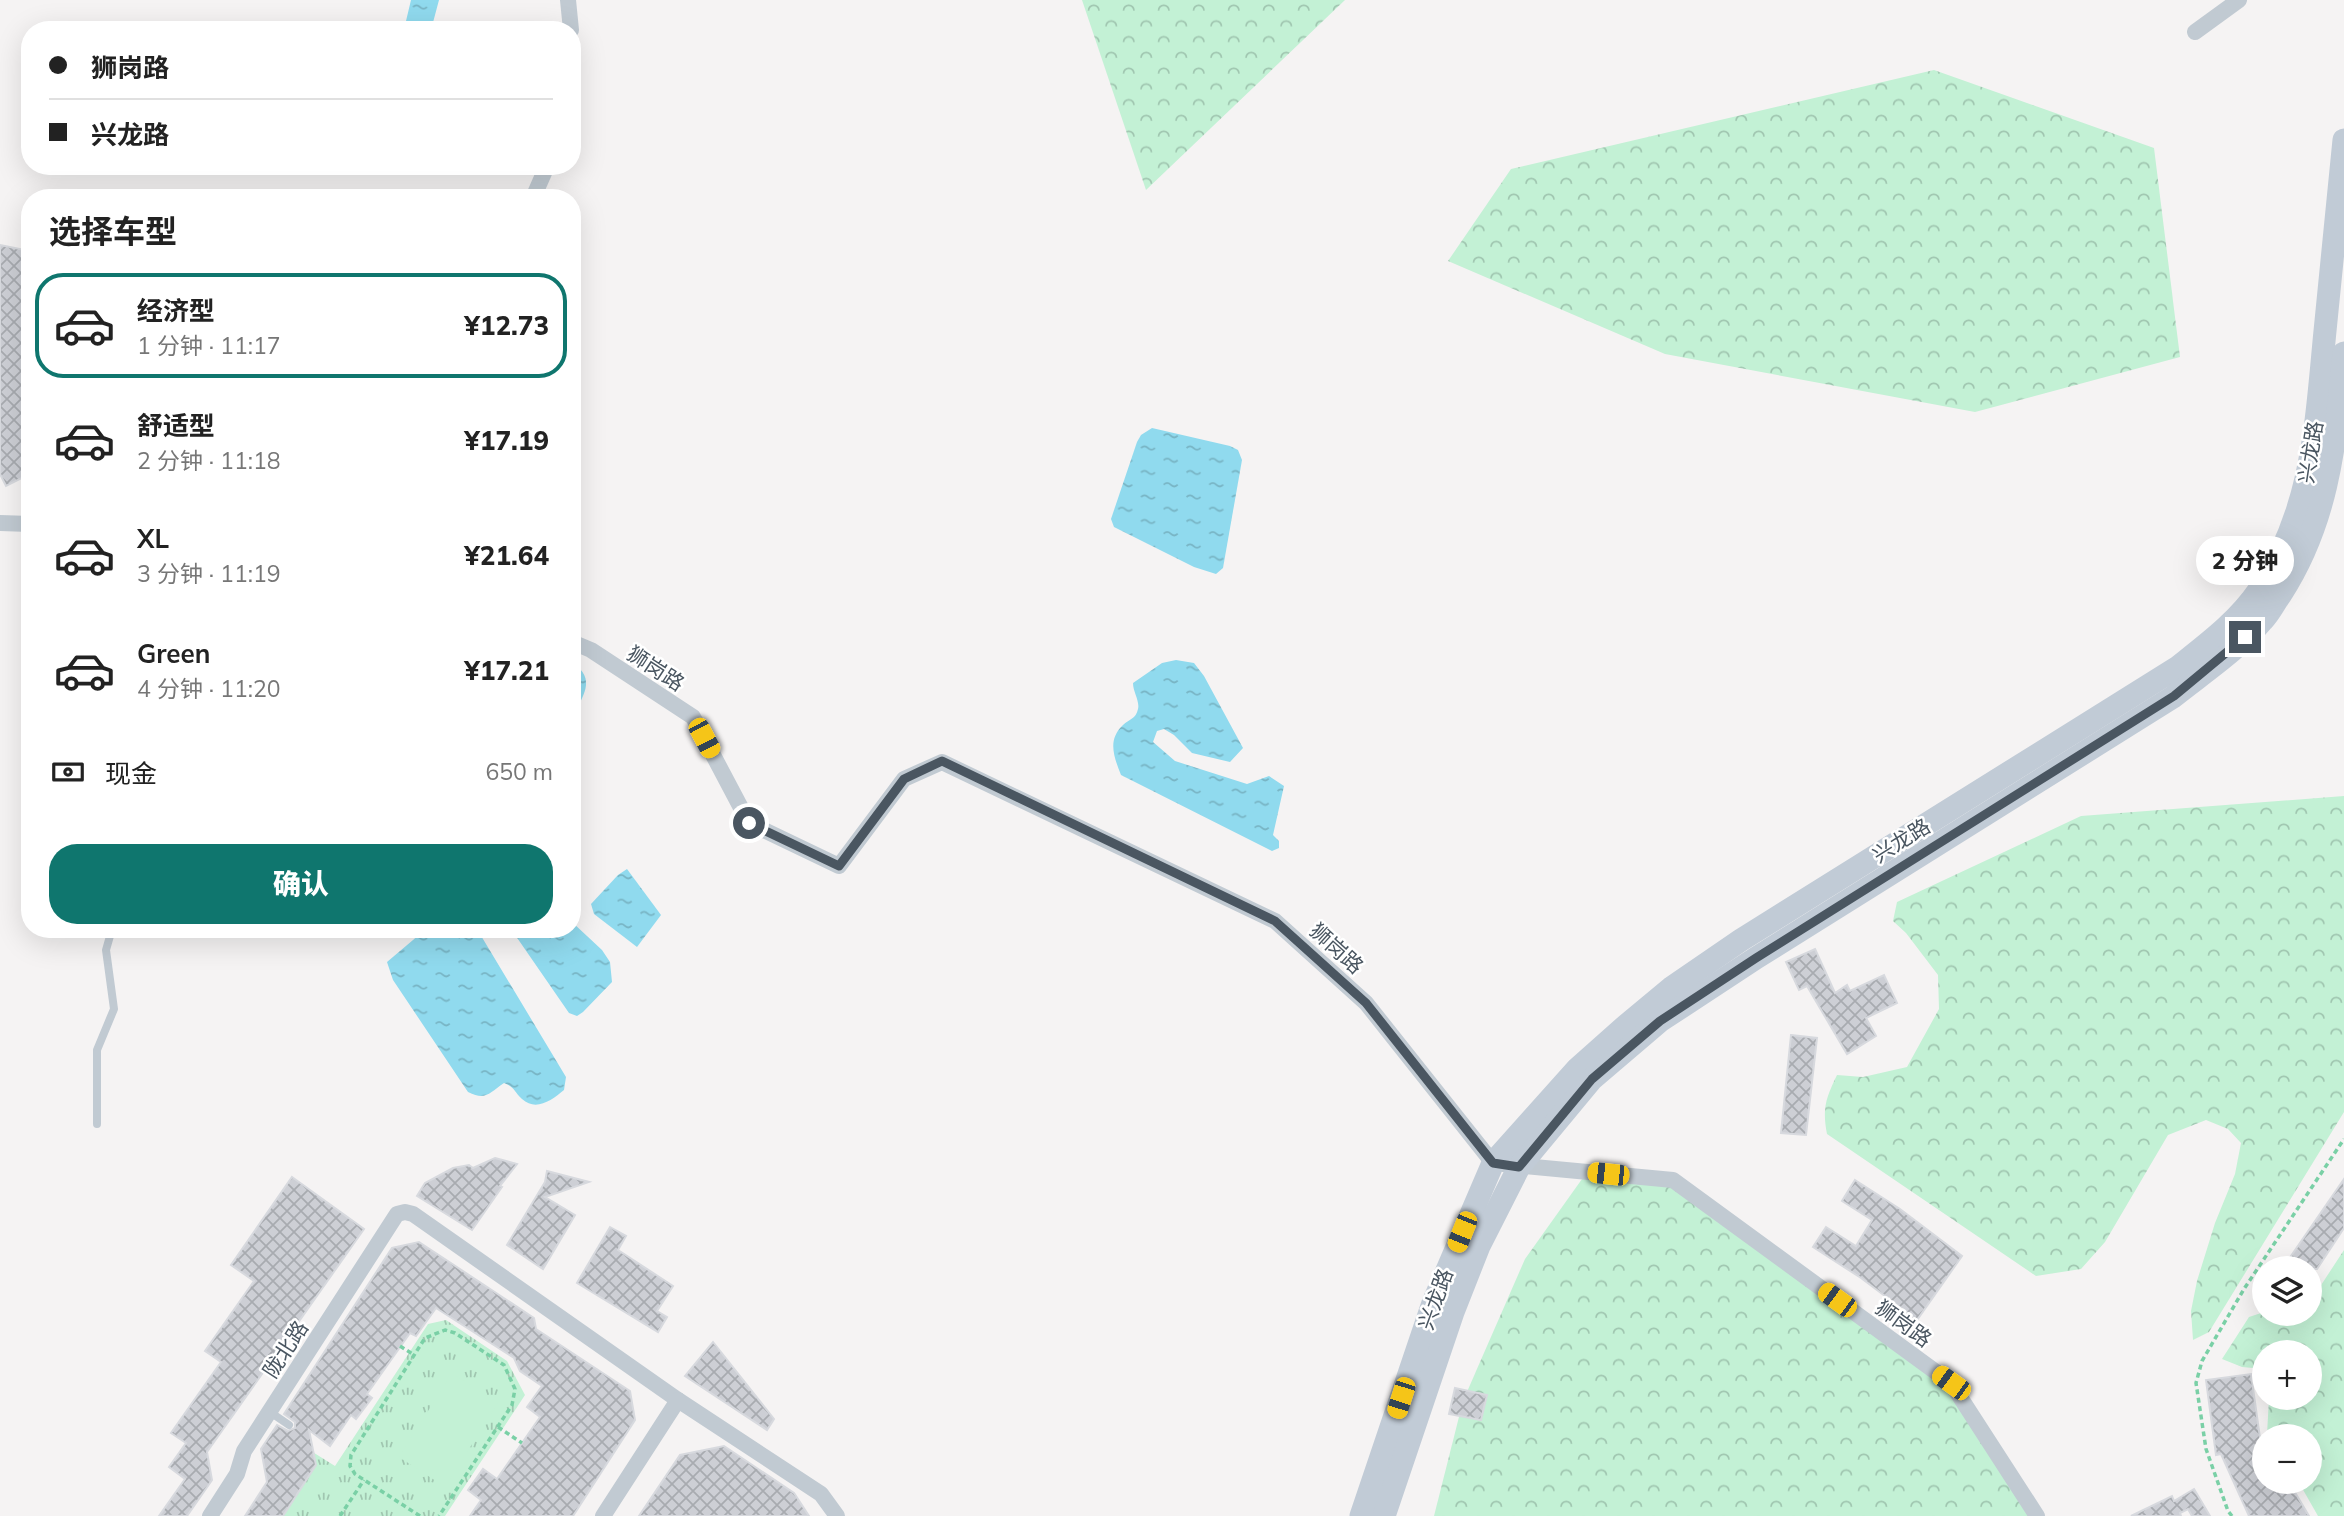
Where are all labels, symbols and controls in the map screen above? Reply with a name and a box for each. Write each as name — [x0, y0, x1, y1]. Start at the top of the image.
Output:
text: 狮岗路 — [91, 51, 169, 84]
text: 兴龙路 — [91, 118, 169, 151]
text: 选择车型 — [49, 211, 177, 251]
icon: car — [53, 294, 116, 357]
text: 经济型 — [137, 294, 215, 327]
text: ¥12.73 — [464, 309, 549, 342]
text: 1 分钟 · 11:17 — [137, 331, 281, 360]
icon: car — [53, 409, 116, 472]
text: 舒适型 — [137, 409, 215, 442]
street label: 兴龙路 — [2292, 419, 2328, 485]
text: ¥17.19 — [464, 424, 549, 457]
text: 2 分钟 · 11:18 — [137, 446, 281, 475]
text: XL — [137, 522, 169, 555]
icon: car — [53, 524, 116, 587]
callout: 2 分钟 — [2196, 536, 2294, 584]
text: ¥21.64 — [464, 539, 549, 572]
text: 2 分钟 — [2212, 546, 2278, 575]
text: 3 分钟 · 11:19 — [137, 559, 281, 588]
route end — [2229, 621, 2261, 653]
text: Green — [137, 637, 210, 670]
icon: car — [53, 639, 116, 702]
street label: 狮岗路 — [623, 640, 689, 696]
text: ¥17.21 — [464, 654, 549, 687]
text: 4 分钟 · 11:20 — [137, 674, 281, 703]
car — [685, 715, 724, 761]
icon: cash — [49, 753, 87, 791]
text: 现金 — [105, 757, 157, 790]
text: 650 m — [485, 757, 553, 786]
route start — [733, 807, 765, 839]
street label: 兴龙路 — [1867, 812, 1935, 868]
button: 确认 — [49, 844, 553, 924]
street label: 狮岗路 — [1305, 917, 1369, 979]
car — [1587, 1161, 1630, 1187]
car — [1445, 1209, 1480, 1255]
map controls — [2252, 1256, 2322, 1494]
button: layers — [2252, 1256, 2322, 1326]
street label: 兴龙路 — [1412, 1265, 1458, 1333]
car — [1814, 1279, 1861, 1321]
street label: 狮岗路 — [1871, 1294, 1937, 1352]
street label: 陇北路 — [257, 1316, 313, 1382]
button: + — [2252, 1340, 2322, 1410]
car — [1928, 1362, 1975, 1404]
car — [1385, 1375, 1418, 1421]
button: − — [2252, 1424, 2322, 1494]

